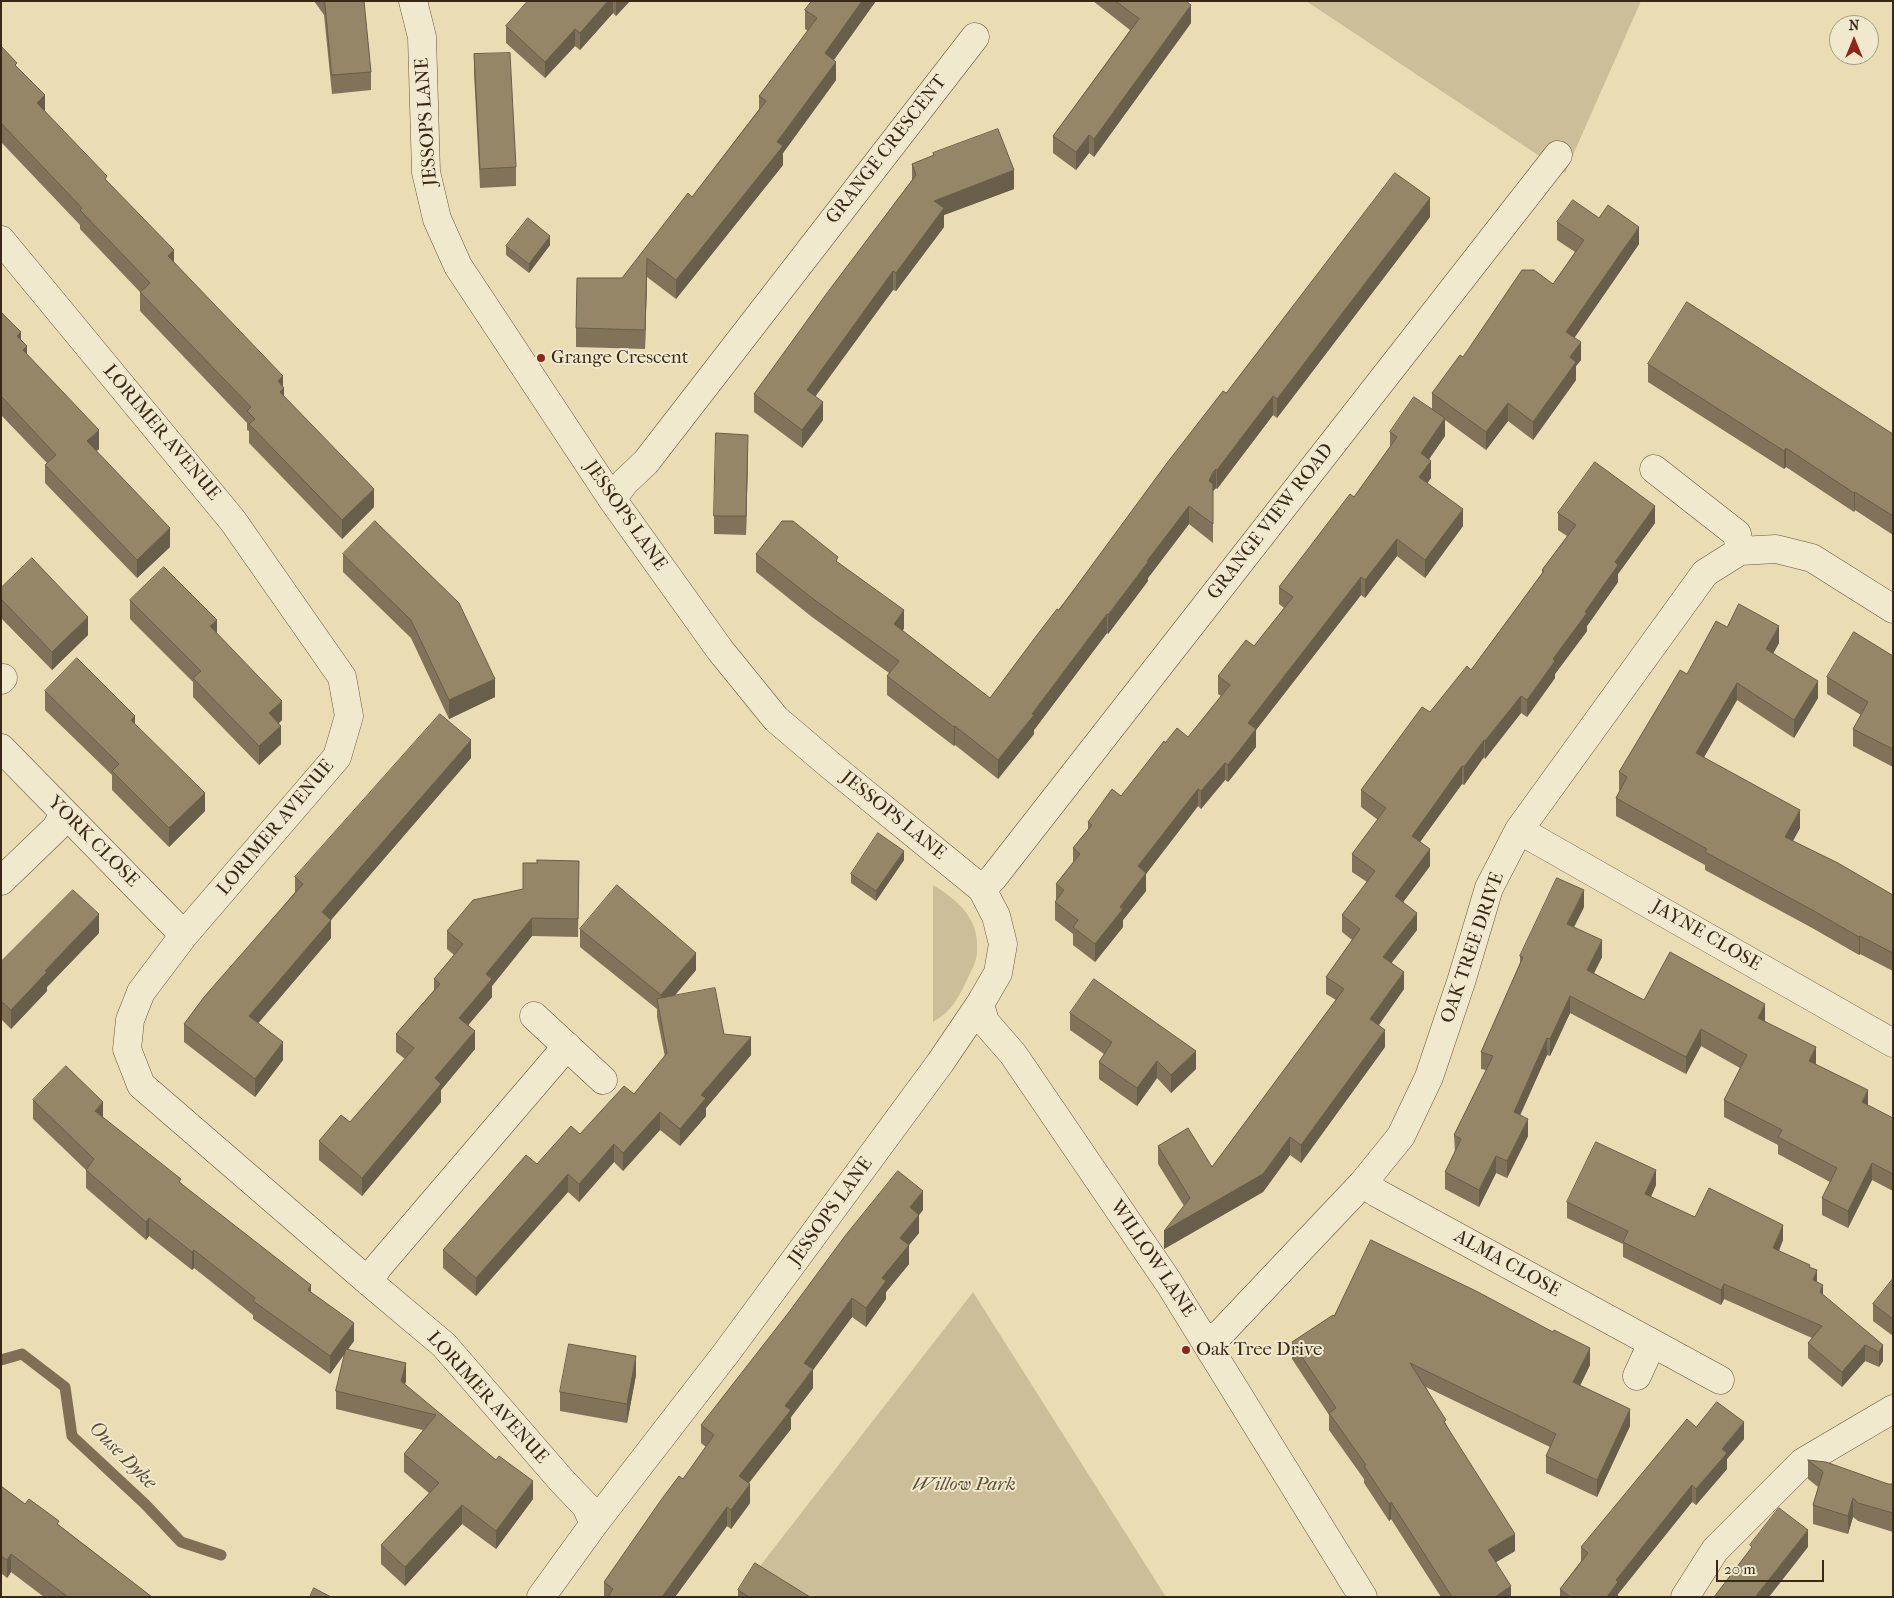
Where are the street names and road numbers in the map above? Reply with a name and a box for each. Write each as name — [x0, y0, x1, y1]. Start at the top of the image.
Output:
street label: JESSOPS LANE — [411, 57, 443, 187]
street label: GRANGE CRESCENT — [822, 71, 952, 229]
street label: LORIMER AVENUE — [98, 360, 224, 506]
street label: GRANGE VIEW ROAD — [1203, 439, 1339, 605]
street label: JESSOPS LANE — [579, 457, 671, 575]
street label: LORIMER AVENUE — [213, 755, 339, 901]
street label: JESSOPS LANE — [836, 767, 950, 865]
street label: YORK CLOSE — [43, 792, 143, 892]
street label: OAK TREE DRIVE — [1436, 869, 1510, 1027]
street label: JAYNE CLOSE — [1647, 895, 1765, 977]
street label: JESSOPS LANE — [784, 1153, 878, 1271]
street label: WILLOW LANE — [1104, 1196, 1200, 1322]
street label: ALMA CLOSE — [1450, 1225, 1564, 1303]
street label: LORIMER AVENUE — [422, 1327, 552, 1469]

